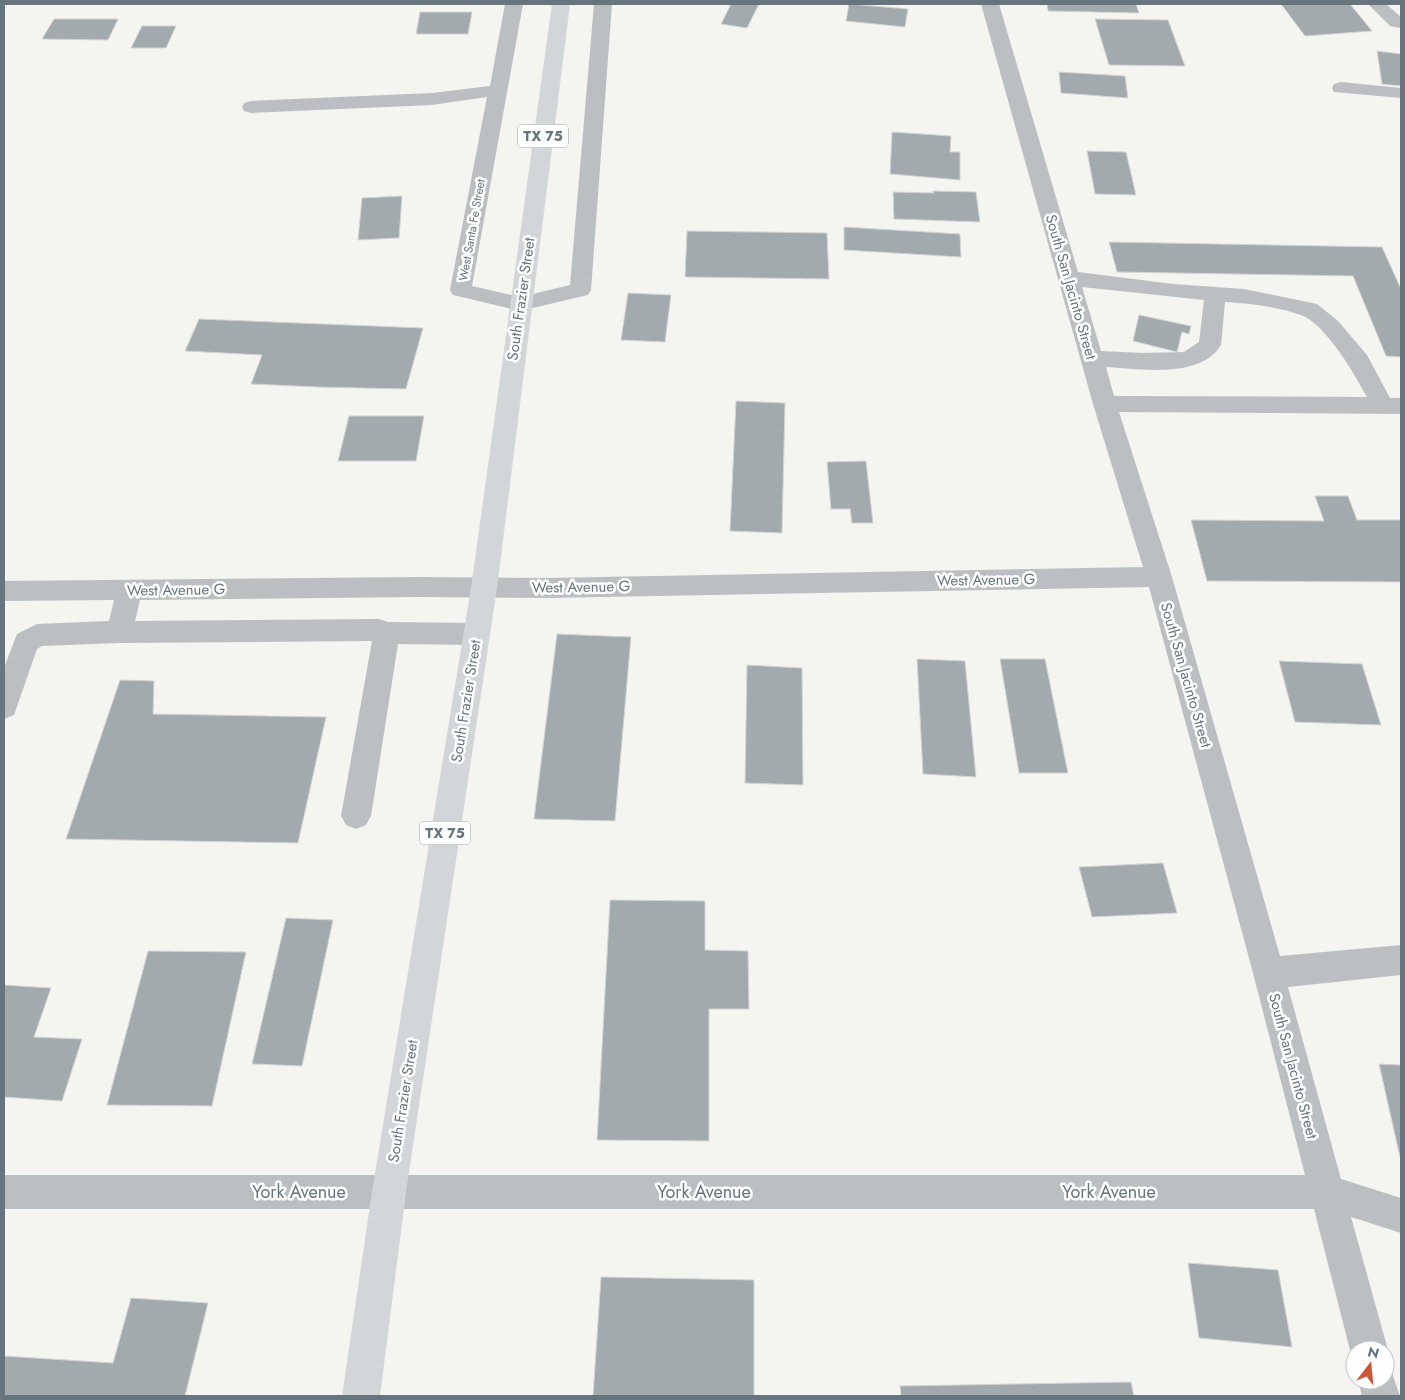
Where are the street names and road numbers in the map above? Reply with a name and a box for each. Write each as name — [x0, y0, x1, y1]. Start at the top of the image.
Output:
road number: TX 75 — [518, 124, 568, 148]
street label: West Santa Fe Street — [454, 177, 490, 282]
street label: South San Jacinto Street — [1040, 212, 1102, 362]
street label: South Frazier Street — [501, 236, 541, 362]
street label: West Avenue G — [937, 568, 1035, 592]
street label: West Avenue G — [532, 575, 630, 599]
street label: West Avenue G — [127, 578, 225, 602]
street label: South San Jacinto Street — [1155, 600, 1217, 750]
street label: South Frazier Street — [445, 638, 487, 764]
road number: TX 75 — [420, 821, 470, 844]
street label: South San Jacinto Street — [1263, 991, 1323, 1142]
street label: South Frazier Street — [382, 1038, 424, 1164]
street label: York Avenue — [252, 1179, 346, 1205]
street label: York Avenue — [657, 1179, 751, 1205]
street label: York Avenue — [1062, 1179, 1156, 1205]

